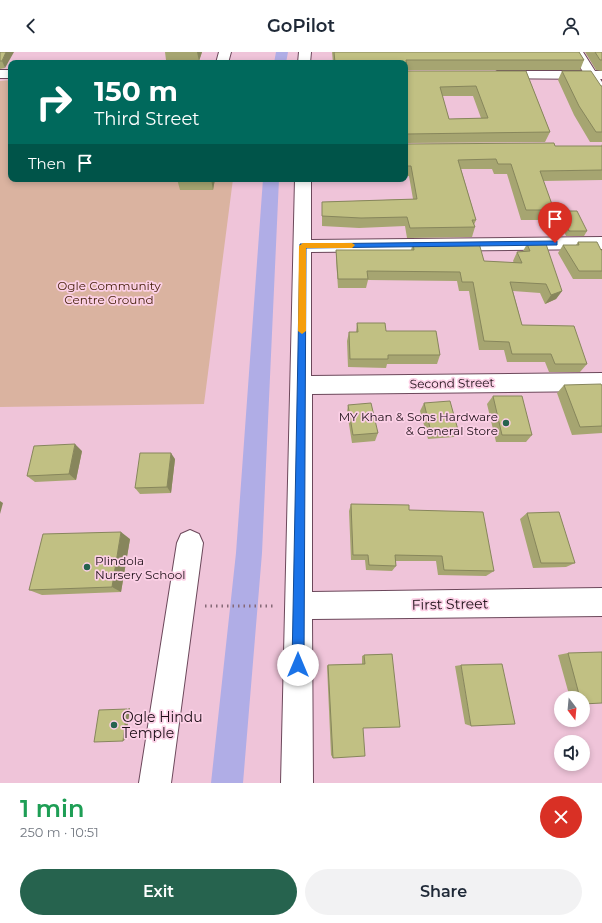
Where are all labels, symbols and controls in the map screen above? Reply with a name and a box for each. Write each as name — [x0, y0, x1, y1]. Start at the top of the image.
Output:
icon: back — [20, 15, 42, 37]
text: GoPilot — [267, 15, 335, 37]
icon: person — [560, 15, 582, 37]
text: 150 m — [94, 74, 178, 108]
icon: right — [28, 76, 80, 128]
text: Third Street — [94, 108, 200, 130]
icon: arrive — [74, 152, 96, 174]
text: Then — [28, 154, 66, 173]
pin — [538, 202, 572, 243]
icon: arrive — [544, 208, 566, 230]
park label: Ogle Community Centre Ground — [57, 278, 161, 307]
street label: Second Street — [410, 375, 494, 391]
place label: MY Khan & Sons Hardware & General Store — [339, 409, 498, 438]
marker: MY Khan & Sons Hardware & General Store — [501, 418, 511, 428]
place label: Plindola Nursery School — [95, 553, 186, 582]
marker: Plindola Nursery School — [82, 562, 92, 572]
street label: First Street — [411, 594, 489, 614]
position arrow — [277, 644, 319, 686]
north arrow — [554, 691, 590, 727]
map controls — [554, 691, 590, 771]
place label: Ogle Hindu Temple — [122, 708, 203, 742]
marker: Ogle Hindu Temple — [109, 720, 119, 730]
button: sound — [554, 735, 590, 771]
text: 1 min — [20, 794, 84, 823]
button: close — [540, 796, 582, 838]
text: 250 m · 10:51 — [20, 824, 99, 840]
button: Exit — [20, 869, 297, 915]
button: Share — [305, 869, 582, 915]

